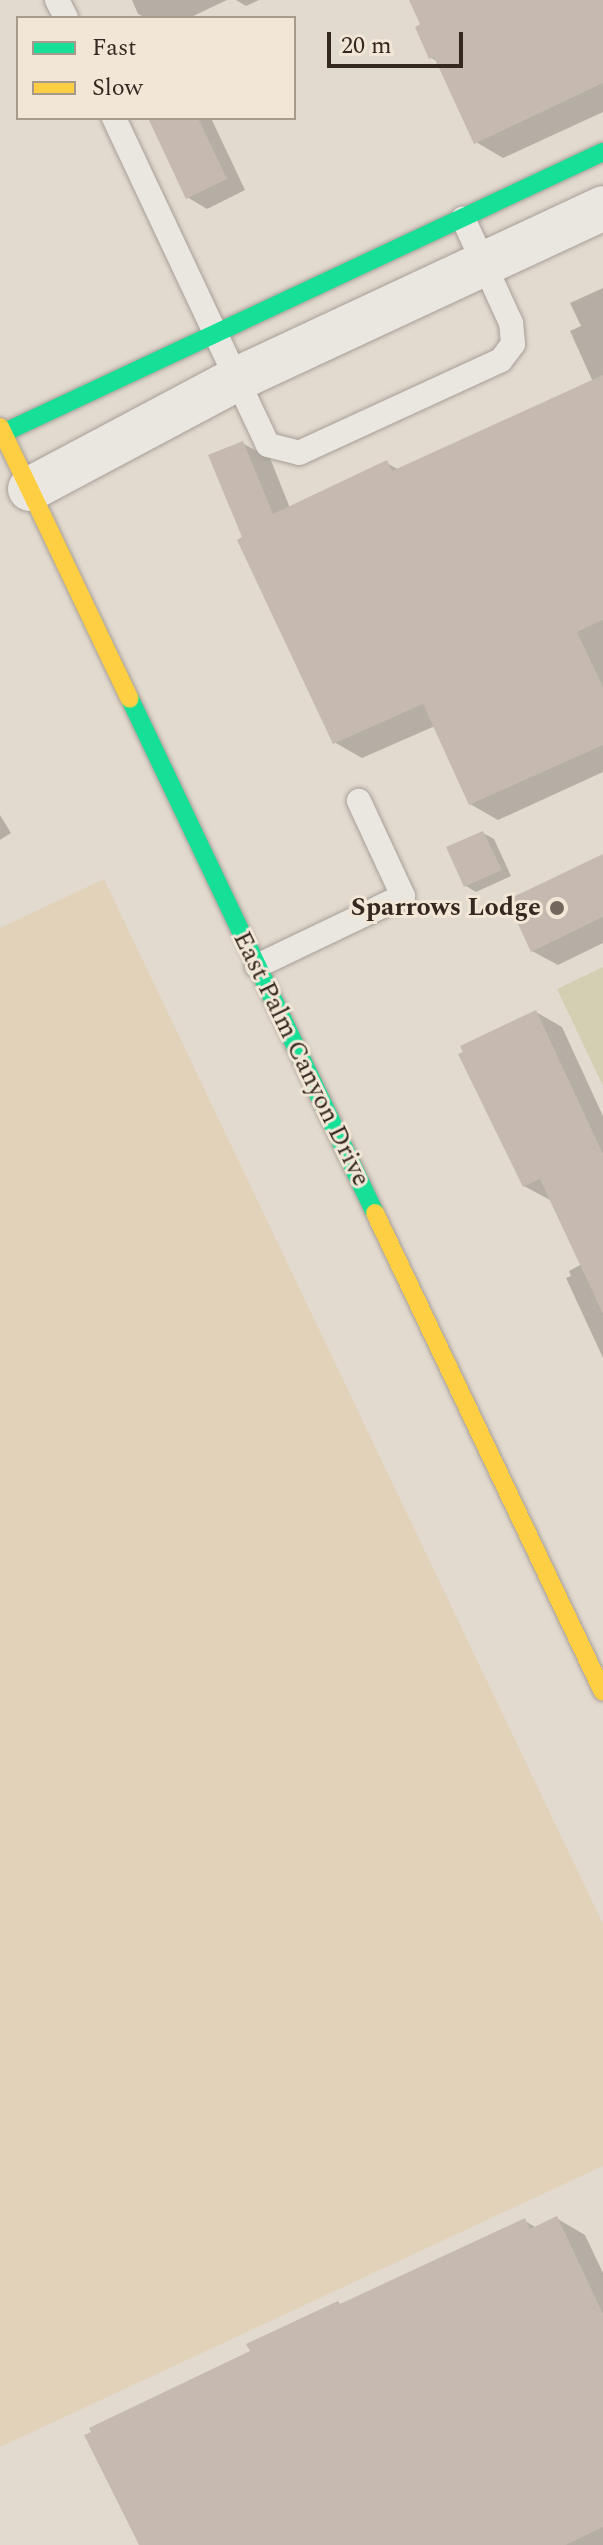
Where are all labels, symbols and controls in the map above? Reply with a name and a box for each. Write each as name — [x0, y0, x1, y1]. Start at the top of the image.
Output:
legend — [16, 16, 296, 120]
scale bar — [331, 16, 467, 66]
text: 20 m — [341, 28, 392, 64]
text: Fast — [92, 30, 137, 66]
text: Slow — [92, 70, 143, 106]
place label: Sparrows Lodge — [351, 892, 541, 924]
marker: Sparrows Lodge — [548, 899, 566, 917]
street label: East Palm Canyon Drive — [226, 926, 376, 1192]

